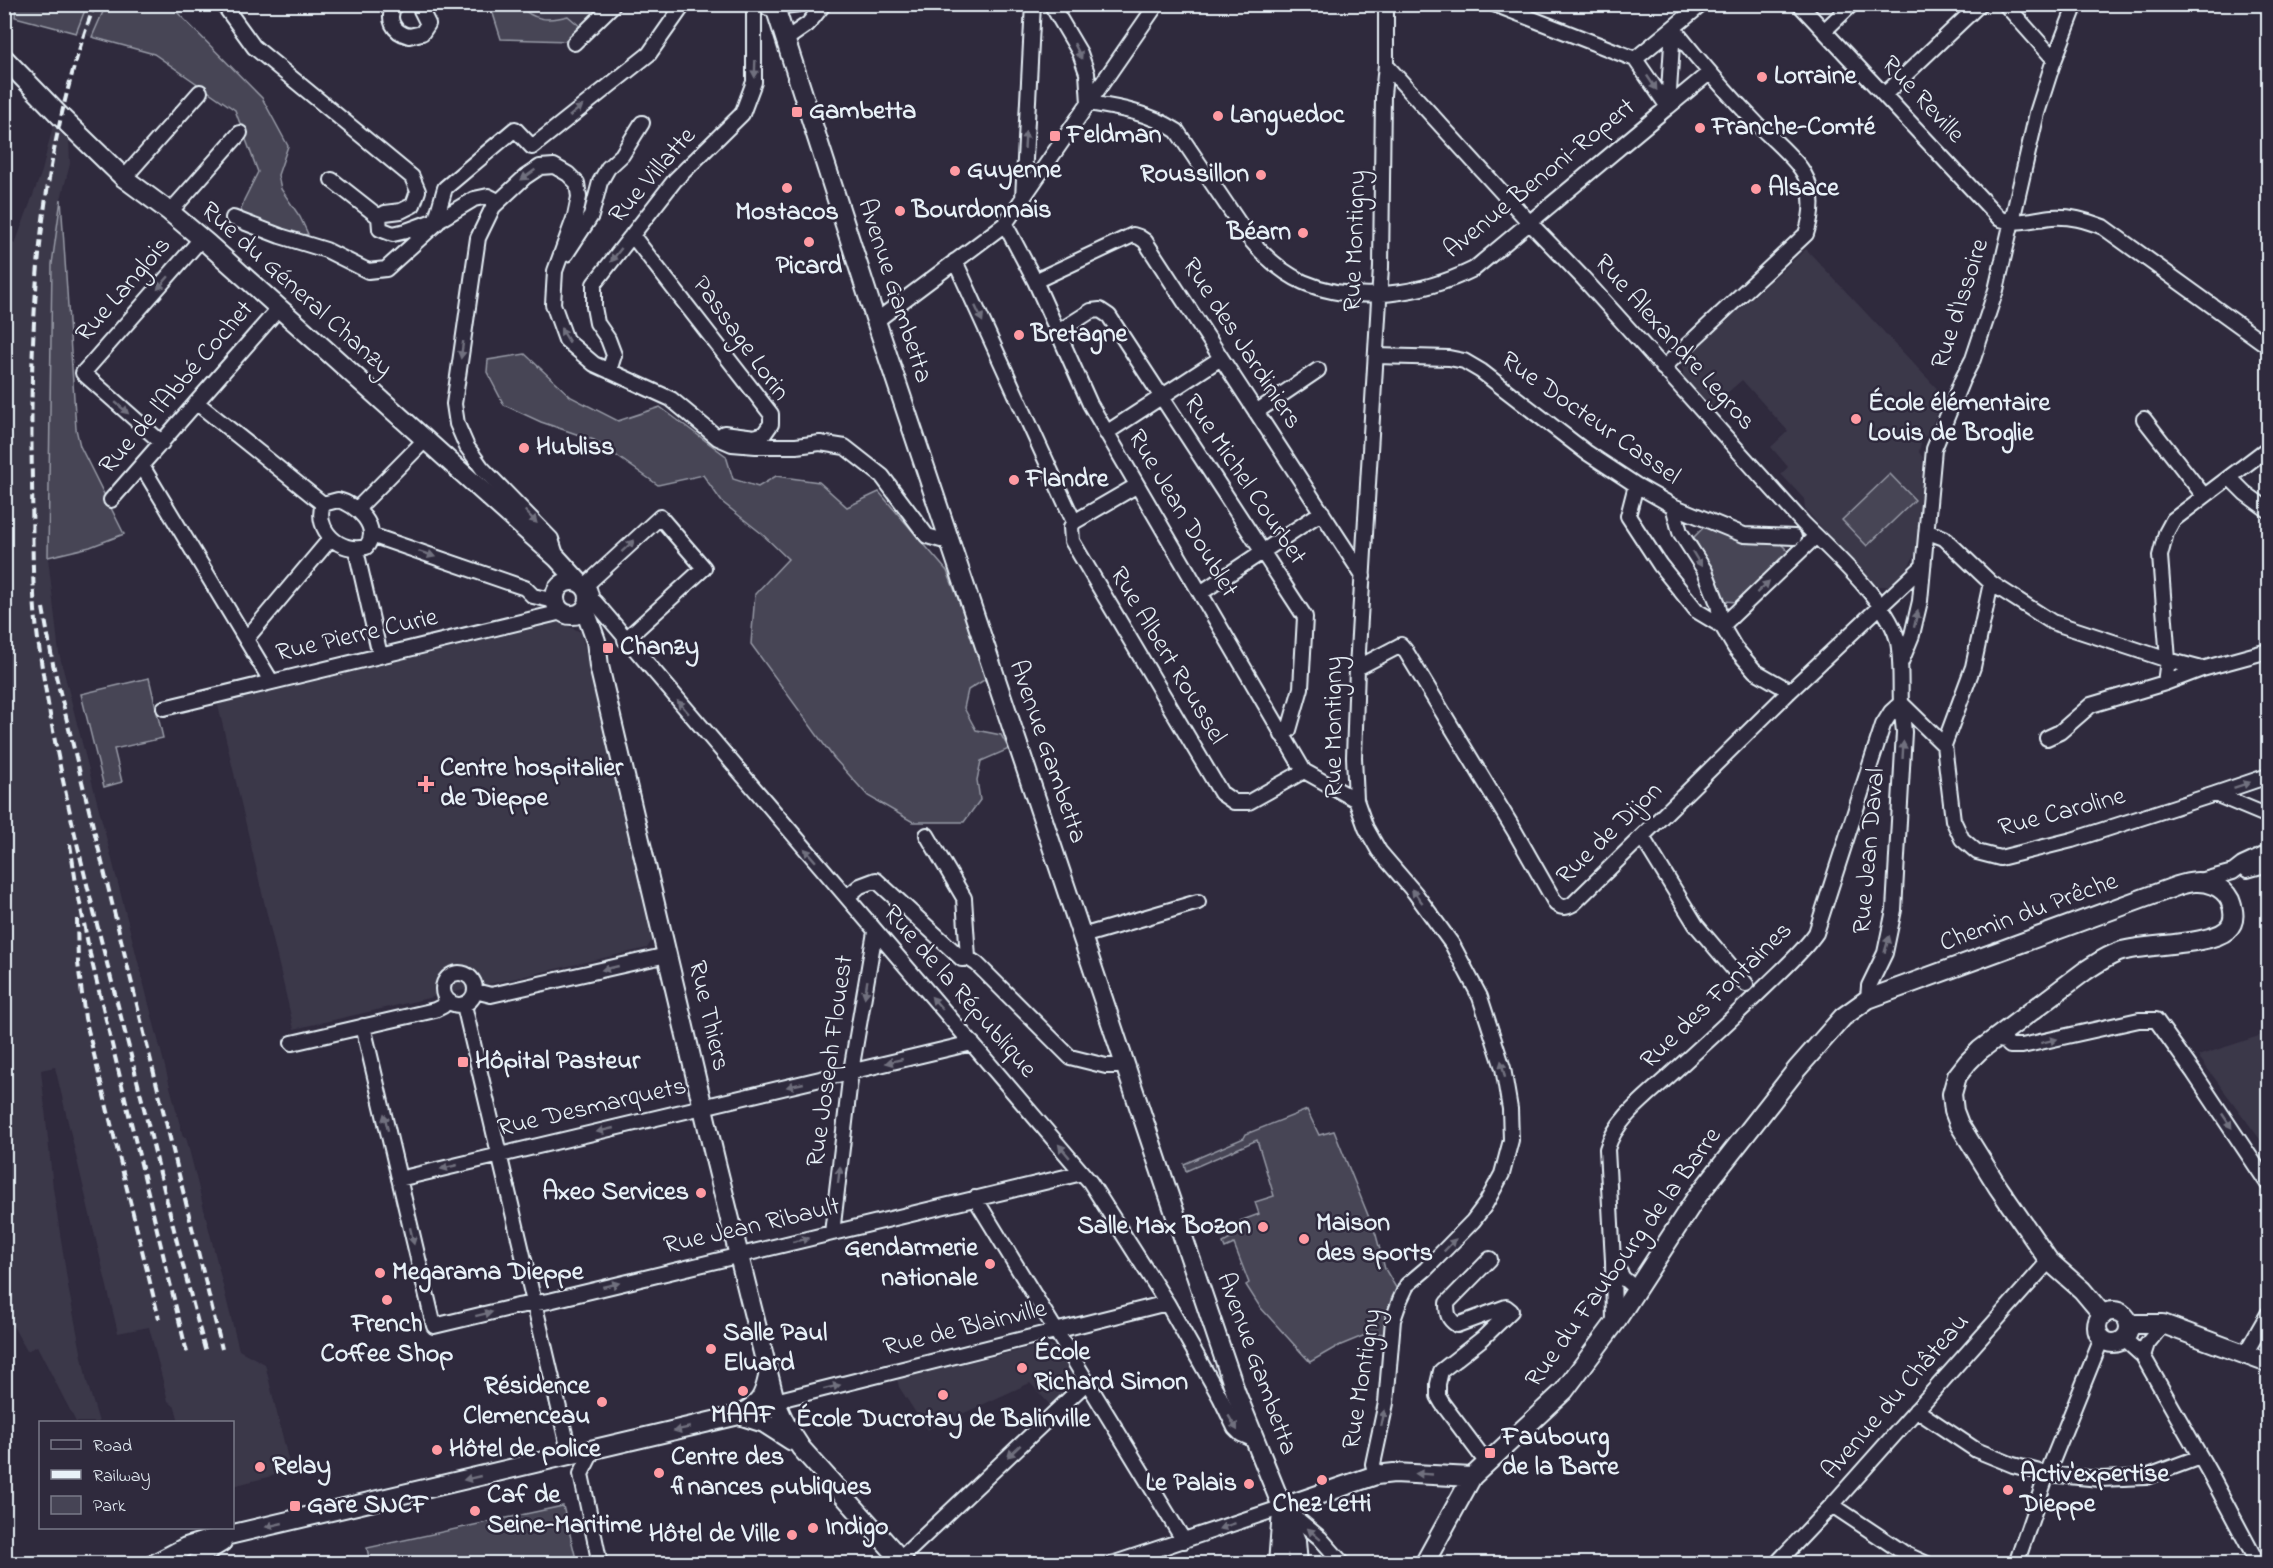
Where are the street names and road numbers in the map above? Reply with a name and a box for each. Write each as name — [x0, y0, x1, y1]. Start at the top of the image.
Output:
street label: Rue Reville — [1871, 47, 1973, 153]
street label: Avenue Benoni-Ropert — [1436, 89, 1644, 268]
street label: Rue Villatte — [600, 119, 706, 233]
street label: Rue Montigny — [1335, 169, 1377, 313]
street label: Rue du Géneral Chanzy — [191, 193, 401, 387]
street label: Avenue Gambetta — [846, 194, 942, 388]
street label: Rue Langlois — [67, 228, 181, 352]
street label: Rue d'Issoire — [1922, 234, 2000, 374]
street label: Rue Alexandre Legros — [1584, 246, 1764, 440]
street label: Rue des Jardiniers — [1171, 251, 1311, 437]
street label: Passage Lorin — [682, 269, 798, 409]
street label: Rue de l'Abbé Cochet — [90, 292, 264, 484]
street label: Rue Docteur Cassel — [1492, 343, 1688, 495]
street label: Rue Michel Courbet — [1173, 387, 1316, 573]
street label: Rue Jean Doublet — [1117, 423, 1247, 605]
street label: Rue Albert Roussel — [1099, 560, 1235, 752]
street label: Rue Pierre Curie — [272, 599, 442, 673]
street label: Avenue Gambetta — [998, 655, 1096, 849]
street label: Rue Montigny — [1316, 656, 1354, 798]
street label: Rue Jean Daval — [1844, 766, 1896, 936]
street label: Rue de Dijon — [1548, 773, 1672, 895]
street label: Rue Caroline — [1994, 778, 2130, 848]
street label: Chemin du Prêche — [1935, 863, 2124, 963]
street label: Rue de la République — [873, 897, 1045, 1087]
street label: Rue des Fontaines — [1632, 913, 1802, 1079]
street label: Rue Joseph Flouest — [797, 952, 865, 1169]
street label: Rue Thiers — [677, 957, 739, 1075]
street label: Rue Desmarquets — [494, 1068, 690, 1148]
street label: Rue du Faubourg de la Barre — [1516, 1119, 1732, 1396]
street label: Rue Jean Ribault — [660, 1188, 844, 1266]
street label: Avenue Gambetta — [1205, 1267, 1307, 1461]
street label: Rue de Blainville — [879, 1290, 1051, 1368]
street label: Avenue du Château — [1813, 1305, 1979, 1489]
street label: Rue Montigny — [1333, 1306, 1393, 1452]

